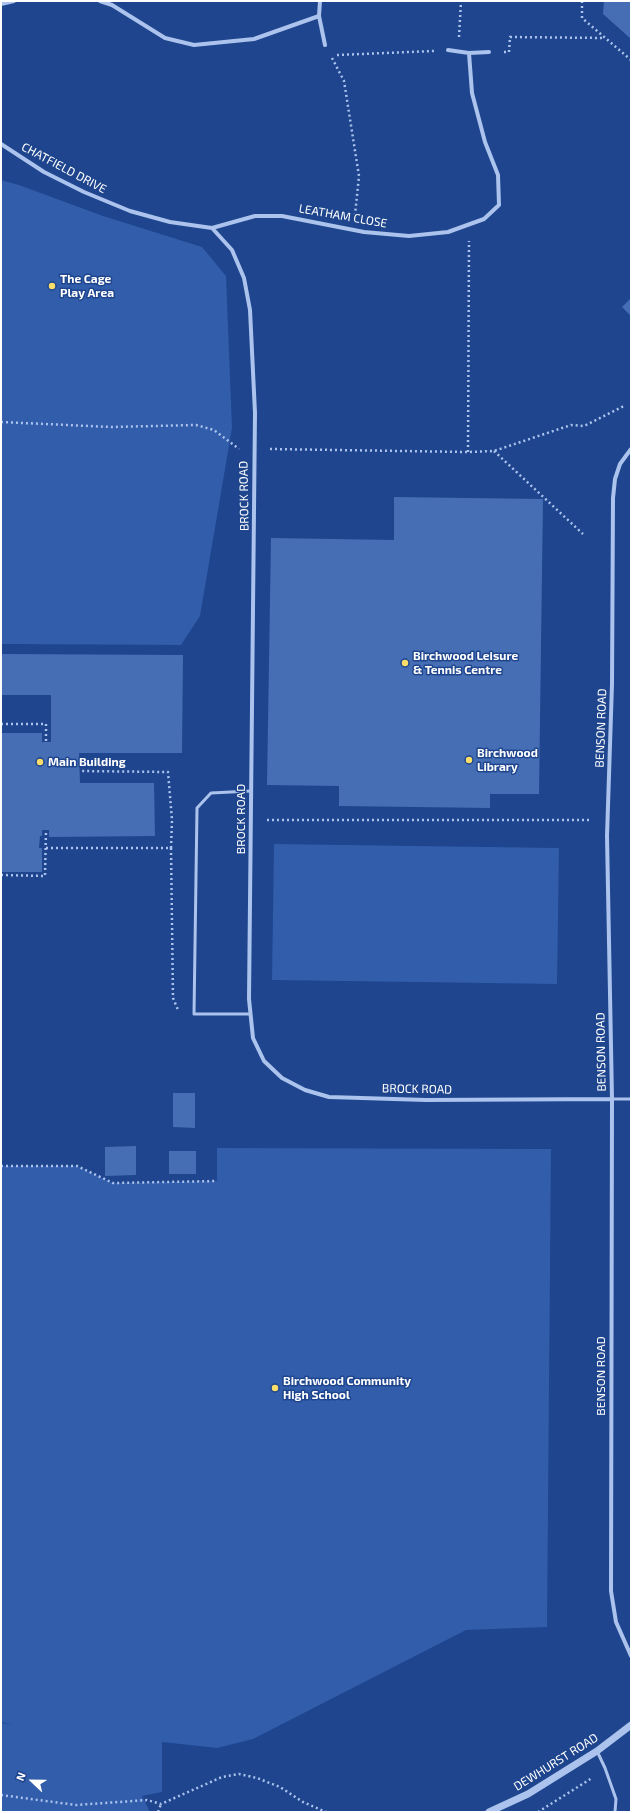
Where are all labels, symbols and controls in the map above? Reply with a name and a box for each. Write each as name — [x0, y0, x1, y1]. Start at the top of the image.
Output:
street label: CHATFIELD DRIVE — [19, 140, 109, 196]
street label: LEATHAM CLOSE — [298, 201, 388, 231]
place label: The Cage Play Area — [60, 272, 114, 300]
marker: The Cage Play Area — [47, 281, 57, 291]
street label: BROCK ROAD — [236, 461, 252, 531]
place label: Birchwood Leisure & Tennis Centre — [413, 649, 518, 677]
marker: Birchwood Leisure & Tennis Centre — [400, 658, 410, 668]
street label: BENSON ROAD — [592, 688, 610, 768]
place label: Birchwood Library — [477, 746, 538, 774]
place label: Main Building — [48, 755, 126, 769]
marker: Birchwood Library — [464, 755, 474, 765]
marker: Main Building — [35, 757, 45, 767]
street label: BROCK ROAD — [234, 784, 248, 854]
street label: BENSON ROAD — [593, 1012, 609, 1092]
street label: BROCK ROAD — [382, 1081, 452, 1097]
street label: BENSON ROAD — [594, 1336, 608, 1416]
place label: Birchwood Community High School — [283, 1374, 411, 1402]
marker: Birchwood Community High School — [270, 1383, 280, 1393]
street label: DEWHURST ROAD — [511, 1730, 601, 1794]
north arrow — [12, 1761, 52, 1801]
text: N — [13, 1770, 28, 1782]

